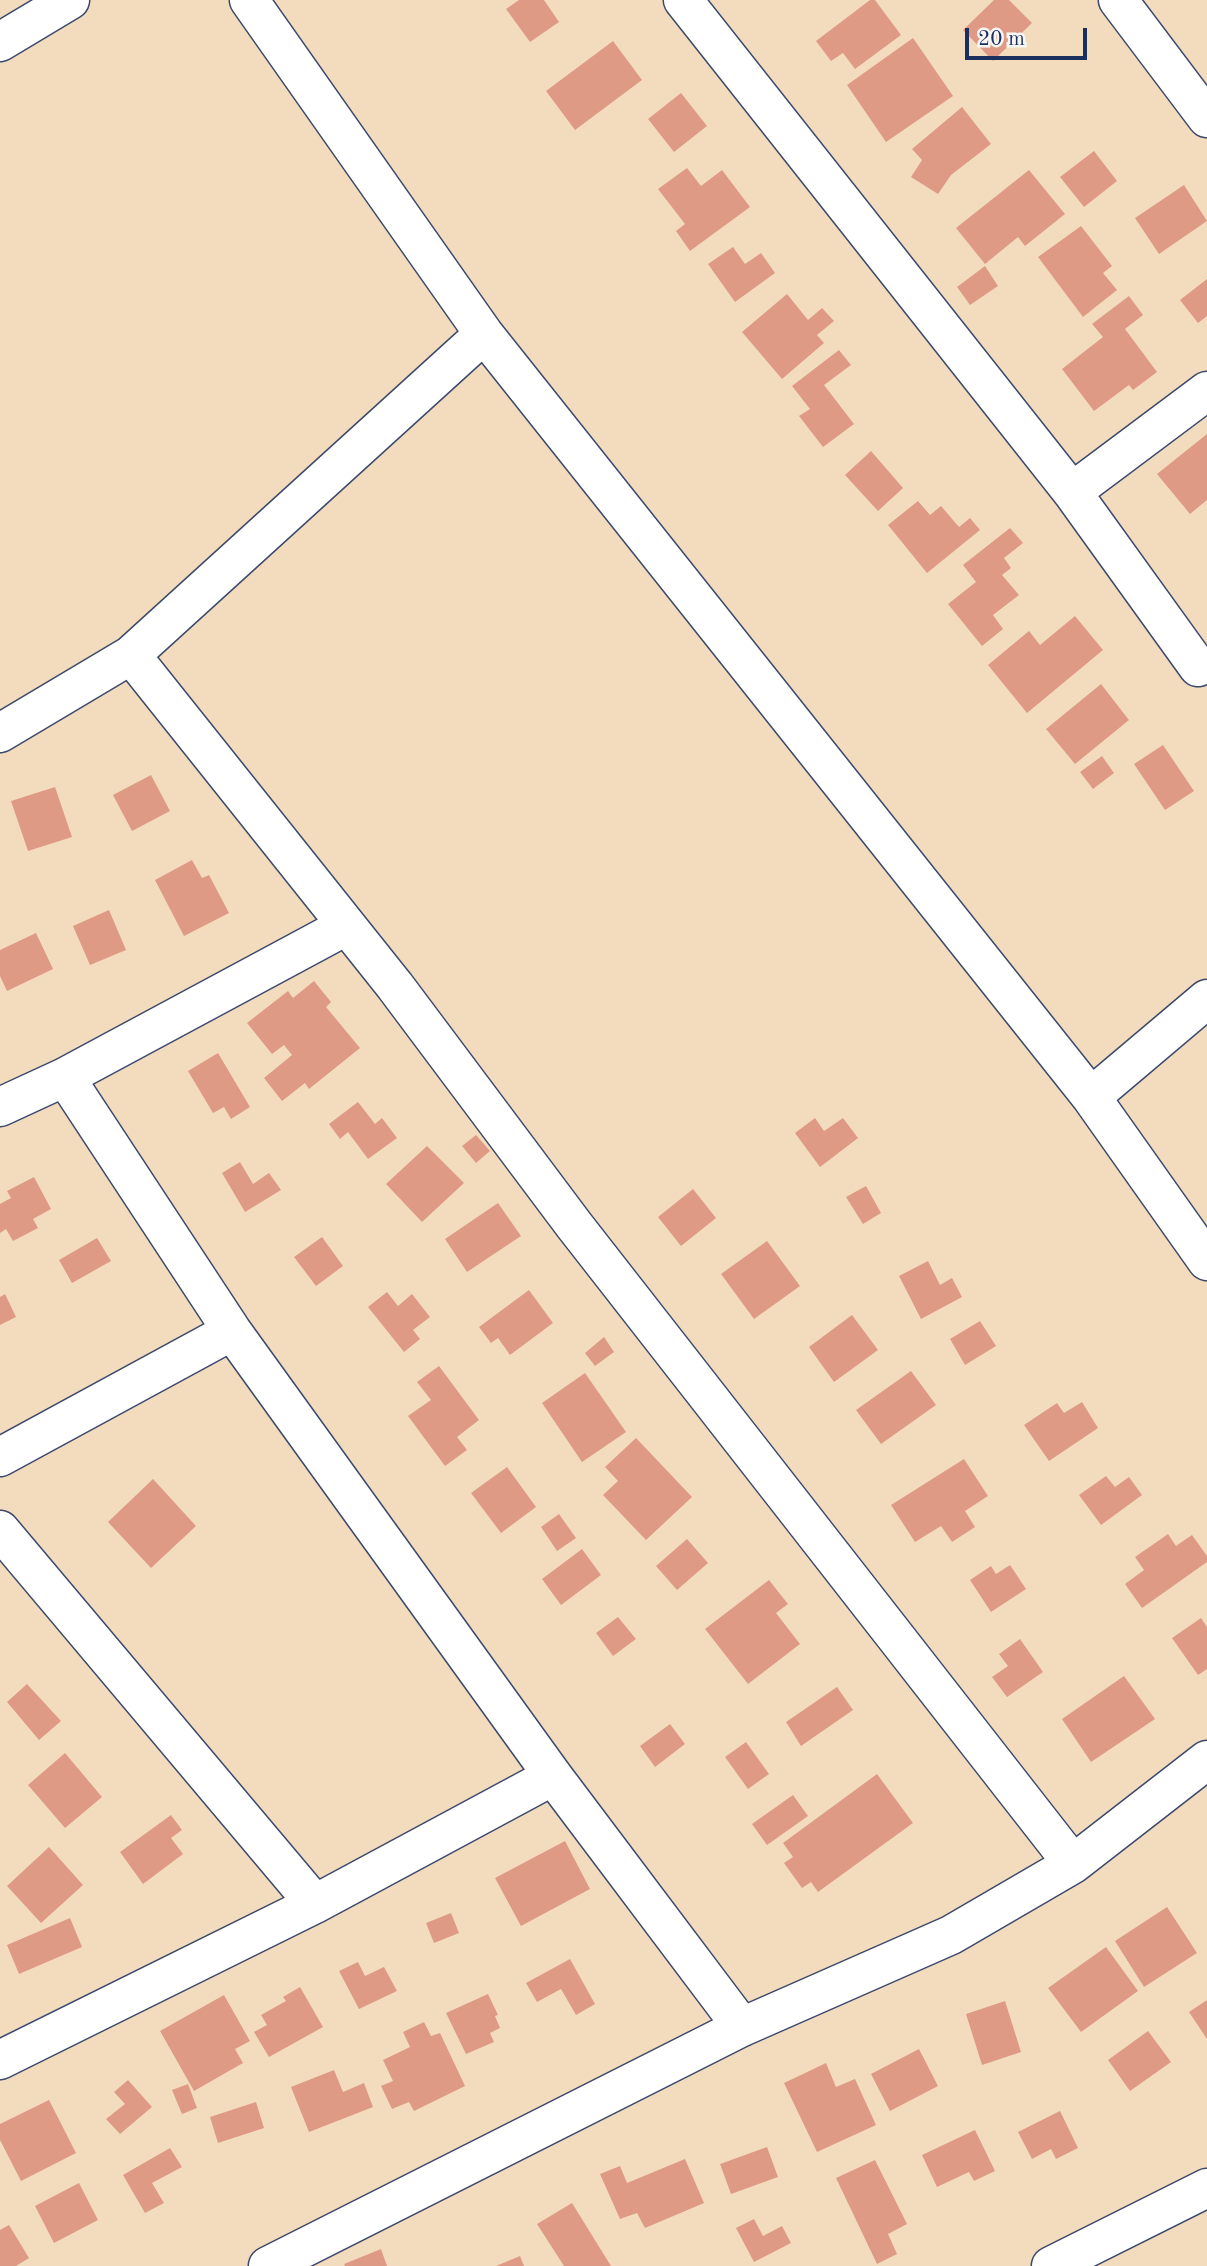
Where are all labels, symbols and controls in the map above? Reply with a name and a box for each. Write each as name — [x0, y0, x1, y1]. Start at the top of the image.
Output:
scale bar — [969, 14, 1092, 58]
text: 20 m — [978, 29, 1025, 50]

